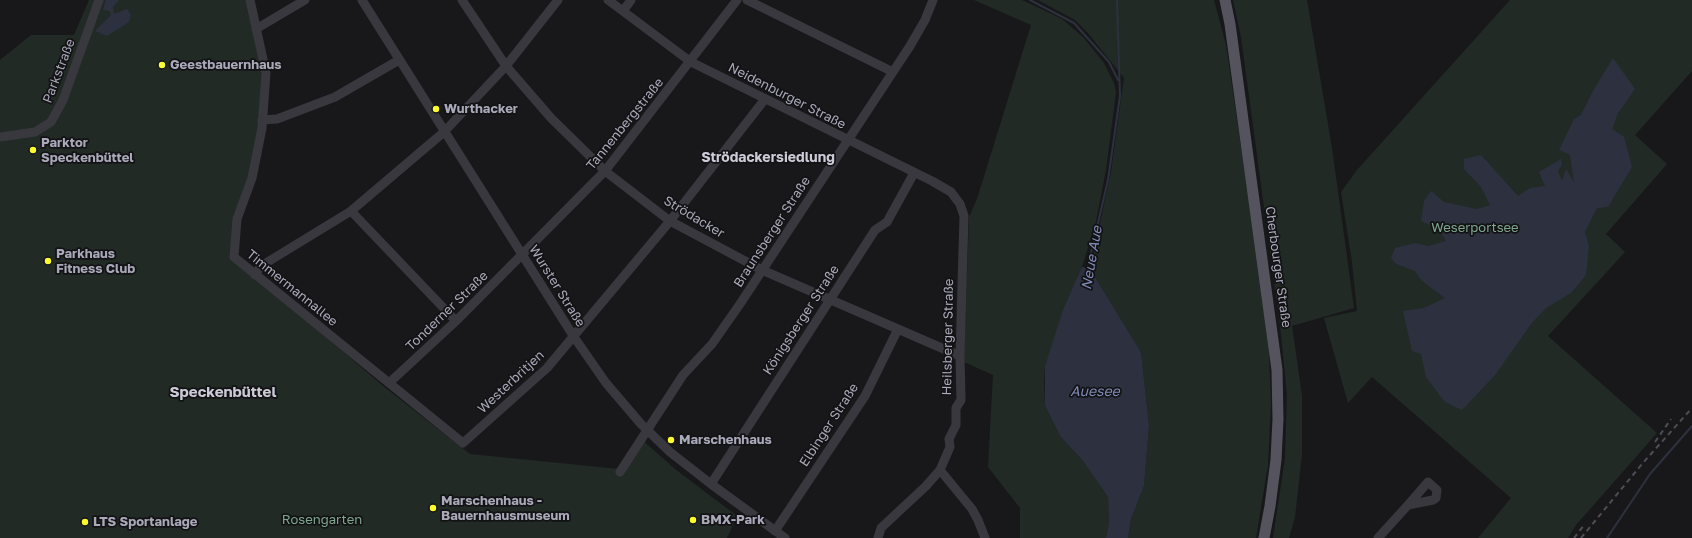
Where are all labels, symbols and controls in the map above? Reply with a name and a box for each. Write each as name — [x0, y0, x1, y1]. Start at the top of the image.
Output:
street label: Parkstraße — [40, 37, 78, 105]
place label: Geestbauernhaus — [170, 57, 282, 73]
marker: Geestbauernhaus — [157, 60, 167, 70]
street label: Neidenburger Straße — [726, 60, 848, 132]
street label: Tannenbergstraße — [583, 75, 667, 173]
place label: Wurthacker — [444, 101, 518, 117]
marker: Wurthacker — [431, 104, 441, 114]
place label: Parktor Speckenbüttel — [41, 135, 134, 166]
marker: Parktor Speckenbüttel — [28, 145, 38, 155]
district label: Strödackersiedlung — [701, 150, 835, 166]
street label: Braunsberger Straße — [730, 174, 814, 290]
street label: Strödacker — [661, 193, 727, 241]
street label: Cherbourger Straße — [1262, 205, 1294, 329]
park label: Weserportsee — [1431, 220, 1519, 236]
water label: Neue Aue — [1078, 225, 1106, 291]
street label: Wurster Straße — [526, 242, 588, 330]
place label: Parkhaus Fitness Club — [56, 246, 135, 277]
street label: Timmermannallee — [243, 247, 341, 329]
marker: Parkhaus Fitness Club — [43, 256, 53, 266]
street label: Königsberger Straße — [760, 262, 842, 378]
street label: Tonderner Straße — [403, 268, 491, 354]
street label: Heilsberger Straße — [939, 278, 957, 396]
street label: Westerbritjen — [475, 347, 547, 417]
street label: Elbinger Straße — [796, 380, 862, 470]
district label: Speckenbüttel — [170, 383, 276, 401]
water label: Auesee — [1070, 384, 1120, 400]
place label: Marschenhaus — [679, 432, 772, 448]
marker: Marschenhaus — [666, 435, 676, 445]
place label: Marschenhaus - Bauernhausmuseum — [441, 493, 570, 524]
marker: Marschenhaus - Bauernhausmuseum — [428, 503, 438, 513]
park label: Rosengarten — [282, 512, 362, 528]
place label: BMX-Park — [701, 512, 765, 528]
place label: LTS Sportanlage — [93, 514, 198, 530]
marker: BMX-Park — [688, 515, 698, 525]
marker: LTS Sportanlage — [80, 517, 90, 527]

